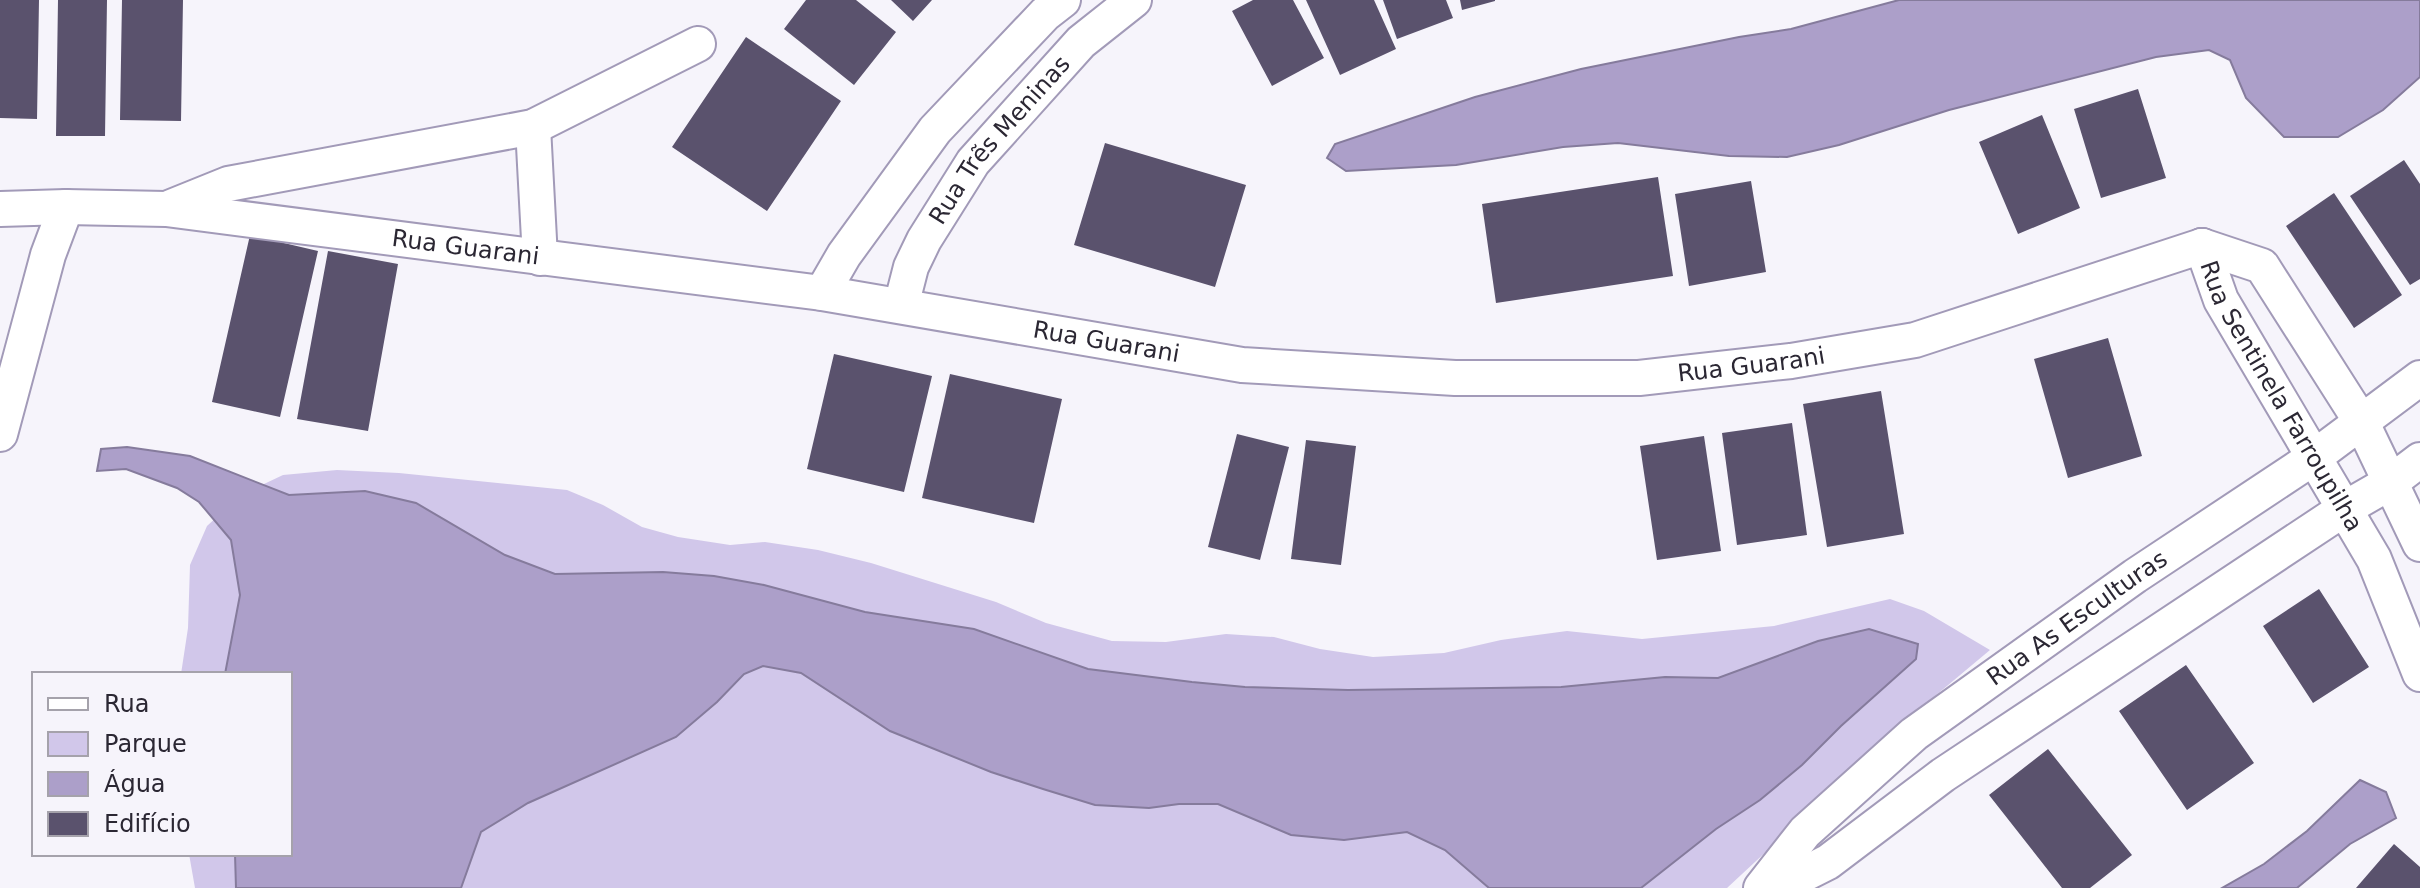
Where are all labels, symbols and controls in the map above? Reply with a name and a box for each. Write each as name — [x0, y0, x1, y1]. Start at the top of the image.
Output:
street label: Rua Trẽs Meninas — [923, 50, 1076, 229]
street label: Rua Guarani — [390, 224, 541, 271]
street label: Rua Sentinela Farroupilha — [2194, 257, 2368, 536]
street label: Rua Guarani — [1031, 315, 1182, 368]
street label: Rua Guarani — [1676, 341, 1827, 388]
street label: Rua As Esculturas — [1982, 545, 2172, 691]
legend — [32, 672, 292, 856]
text: Rua — [104, 690, 150, 718]
text: Parque — [104, 730, 187, 758]
text: Água — [104, 769, 166, 798]
text: Edifício — [104, 810, 191, 838]

